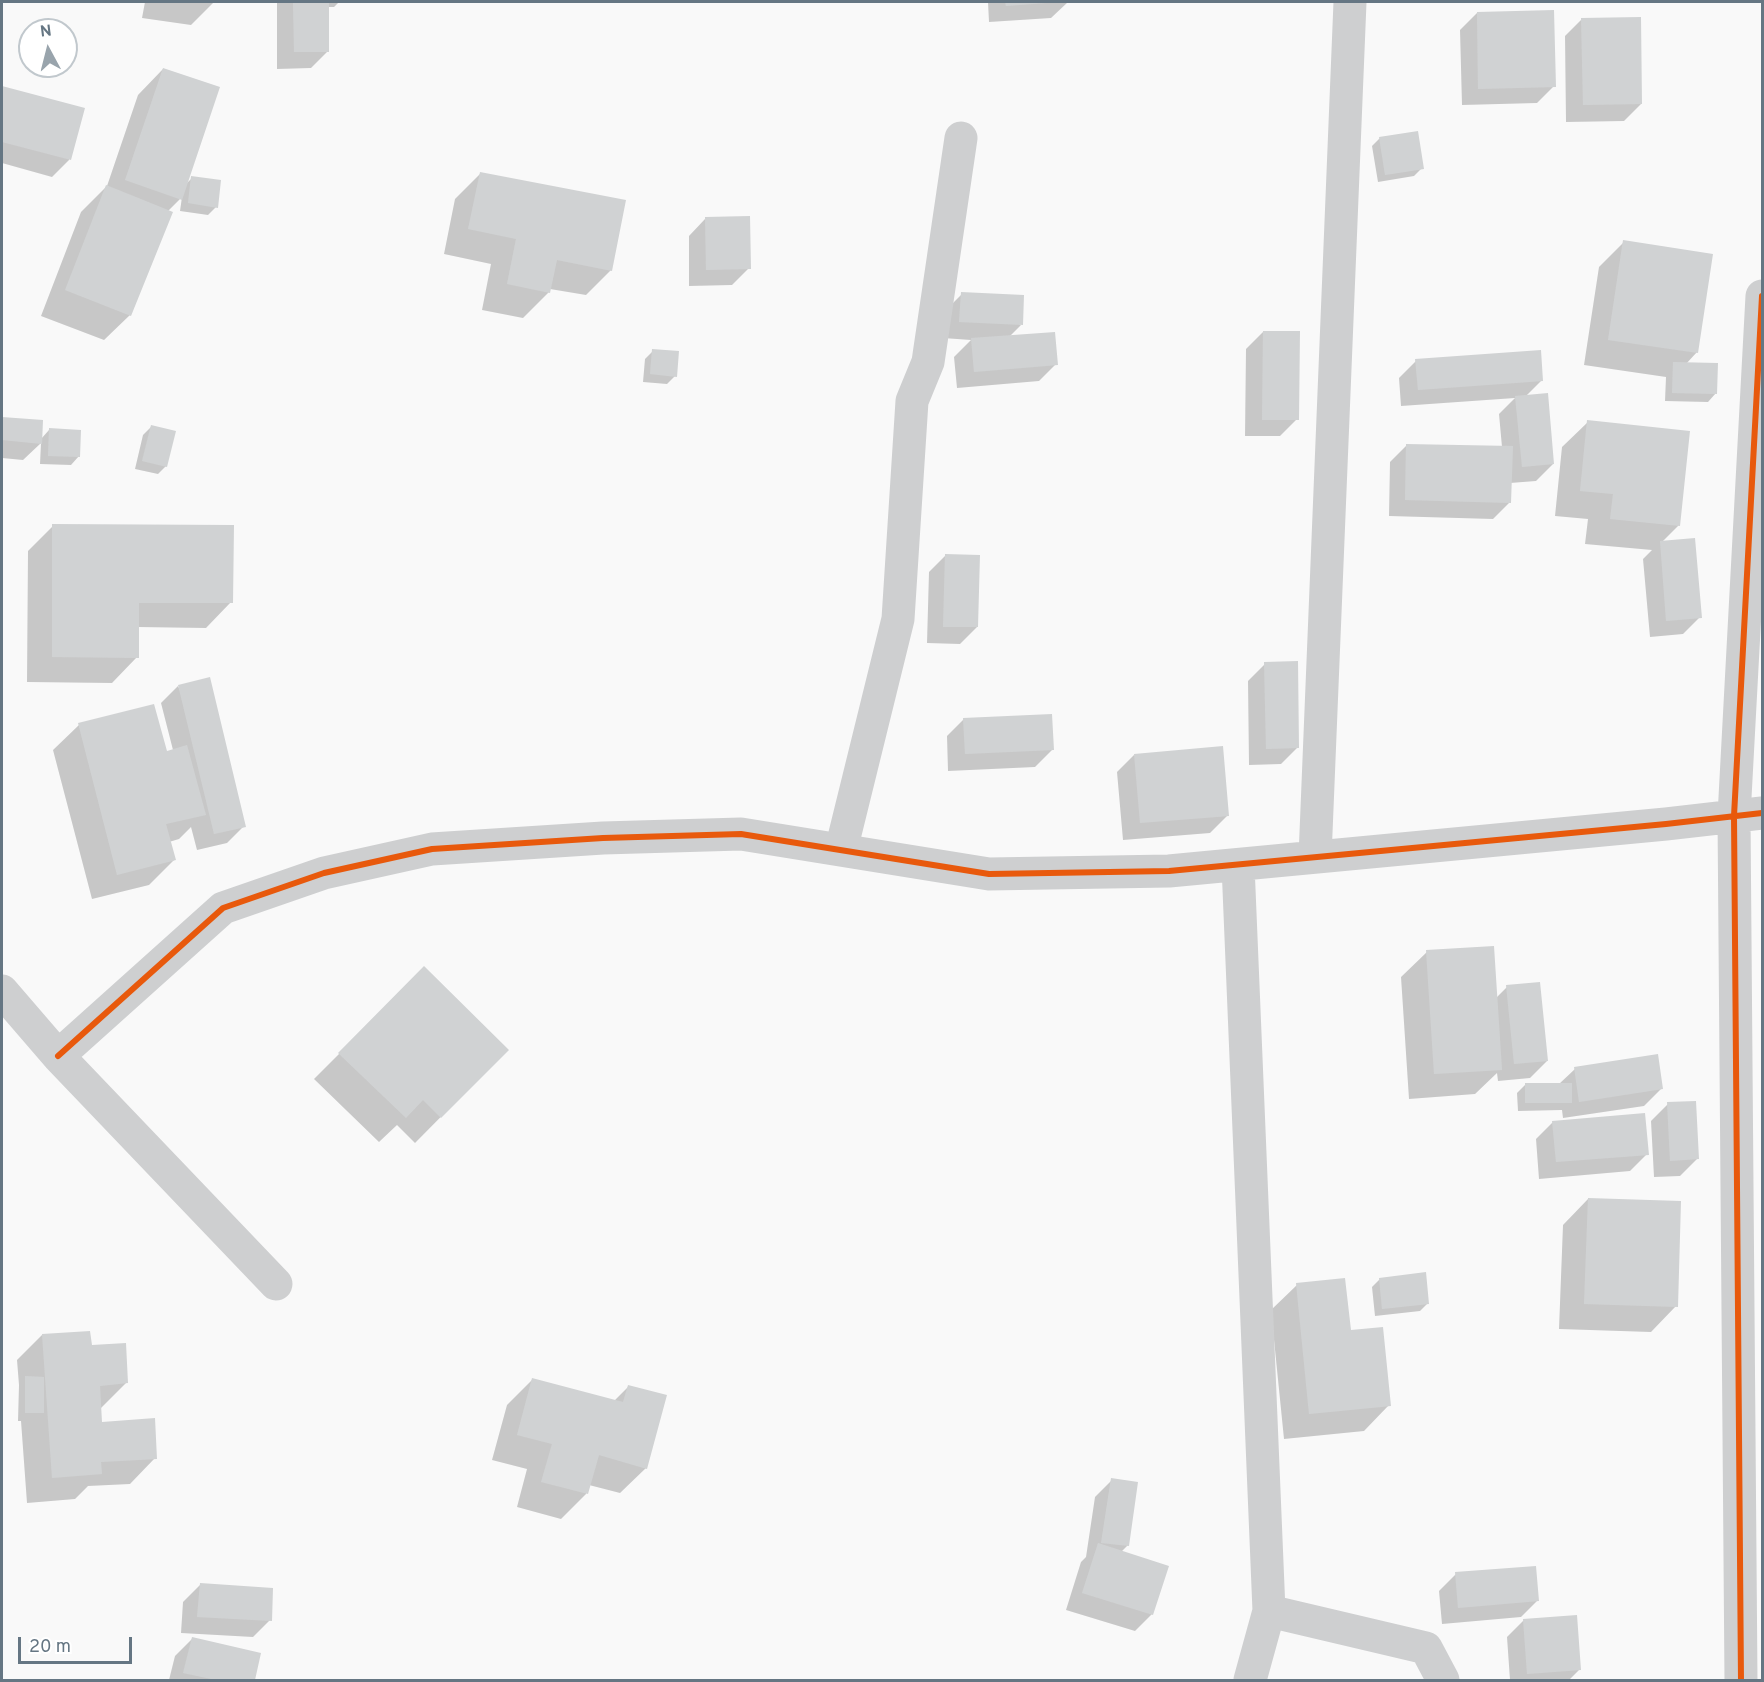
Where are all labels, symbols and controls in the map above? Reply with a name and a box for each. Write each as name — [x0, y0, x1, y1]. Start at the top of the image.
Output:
north arrow — [18, 18, 78, 78]
text: N — [39, 21, 53, 43]
scale bar — [21, 1625, 135, 1663]
text: 20 m — [29, 1636, 71, 1659]

